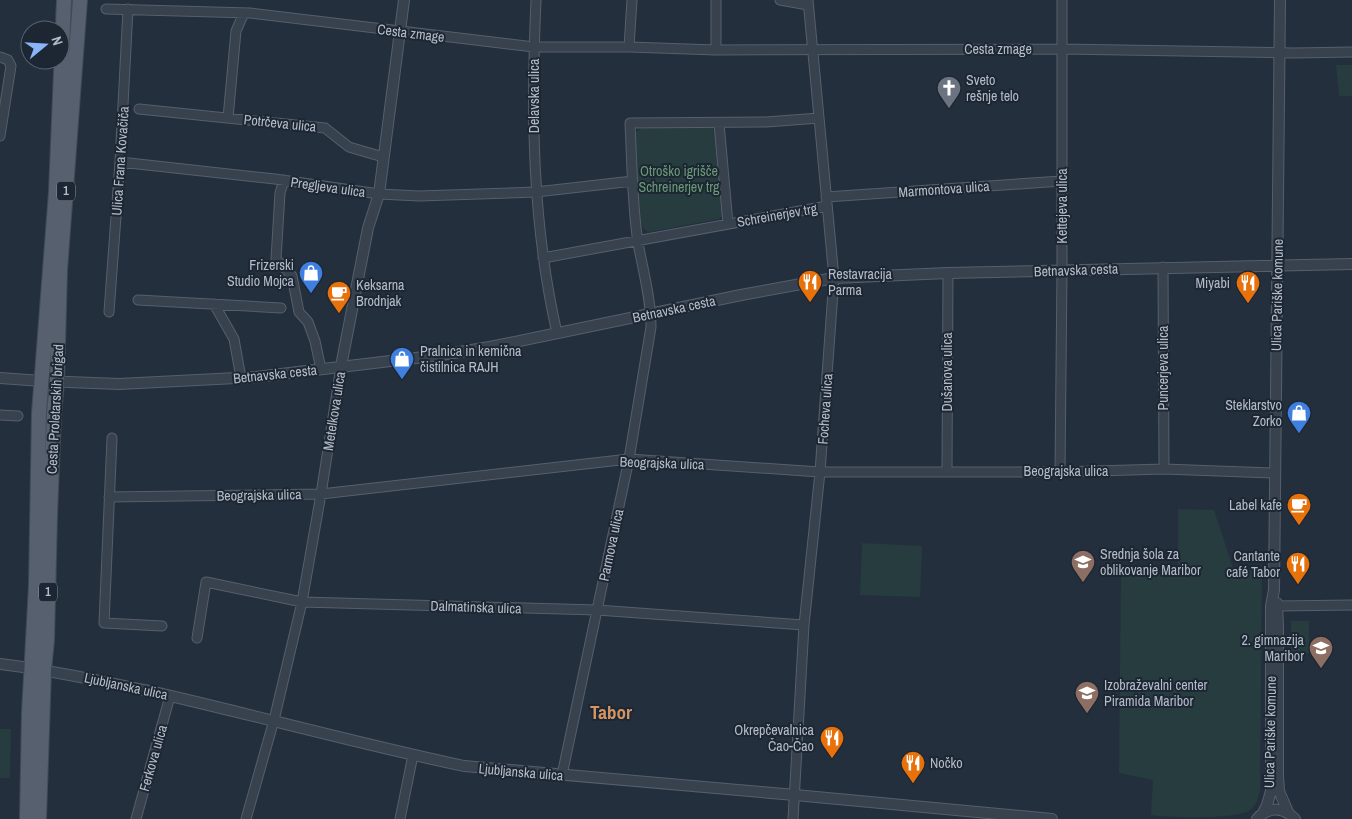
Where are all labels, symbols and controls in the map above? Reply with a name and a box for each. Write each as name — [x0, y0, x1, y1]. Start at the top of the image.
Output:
north arrow — [20, 20, 70, 70]
street label: Cesta zmage — [376, 20, 446, 46]
text: N — [48, 34, 67, 48]
street label: Cesta zmage — [964, 40, 1032, 58]
street label: Delavska ulica — [525, 58, 543, 133]
place label: Sveto rešnje telo — [966, 71, 1019, 105]
church icon: Sveto rešnje telo — [936, 75, 962, 109]
street label: Ulica Frana Kovačiča — [107, 105, 133, 216]
street label: Potrčeva ulica — [243, 110, 318, 136]
park label: Otroško igrišče Schreinerjev trg — [638, 162, 720, 196]
street label: Kettejeva ulica — [1053, 168, 1071, 244]
street label: Pregljeva ulica — [289, 173, 367, 201]
street label: Marmontova ulica — [898, 177, 991, 201]
road number: 1 — [57, 182, 75, 200]
street label: Schreinerjev trg — [736, 199, 819, 231]
street label: Ulica Pariške komune — [1267, 239, 1287, 351]
place label: Frizerski Studio Mojca — [227, 256, 295, 290]
shop icon: Frizerski Studio Mojca — [298, 260, 324, 294]
street label: Betnavska cesta — [1034, 260, 1119, 280]
place label: Restavracija Parma — [828, 265, 892, 299]
restaurant icon: Restavracija Parma — [797, 269, 823, 303]
restaurant icon: Miyabi — [1235, 270, 1261, 304]
place label: Miyabi — [1196, 274, 1230, 292]
place label: Keksarna Brodnjak — [356, 276, 405, 310]
cafe icon: Keksarna Brodnjak — [326, 280, 352, 314]
street label: Betnavska cesta — [631, 291, 718, 327]
street label: Puncerjeva ulica — [1154, 325, 1172, 410]
street label: Dušanova ulica — [938, 332, 956, 412]
place label: Pralnica in kemična čistilnica RAJH — [420, 342, 522, 376]
street label: Cesta Proletarskih brigad — [43, 344, 67, 474]
shop icon: Pralnica in kemična čistilnica RAJH — [389, 346, 415, 380]
street label: Betnavska cesta — [232, 361, 318, 387]
street label: Metelkova ulica — [319, 370, 349, 452]
street label: Focheva ulica — [814, 372, 836, 445]
place label: Steklarstvo Zorko — [1225, 396, 1282, 430]
shop icon: Steklarstvo Zorko — [1286, 400, 1312, 434]
street label: Beograjska ulica — [619, 453, 705, 473]
street label: Beograjska ulica — [1024, 462, 1109, 480]
street label: Beograjska ulica — [216, 485, 302, 505]
cafe icon: Label kafe — [1286, 492, 1312, 526]
place label: Label kafe — [1229, 496, 1282, 514]
street label: Parmova ulica — [595, 507, 628, 583]
place label: Srednja šola za oblikovanje Maribor — [1100, 545, 1201, 579]
place label: Cantante café Tabor — [1226, 547, 1280, 581]
school or university icon: Srednja šola za oblikovanje Maribor — [1070, 549, 1096, 583]
restaurant icon: Cantante café Tabor — [1285, 551, 1311, 585]
road number: 1 — [39, 582, 57, 602]
street label: Dalmatinska ulica — [430, 596, 523, 618]
place label: 2. gimnazija Maribor — [1241, 631, 1305, 665]
school or university icon: 2. gimnazija Maribor — [1308, 635, 1334, 669]
street label: Ljubljanska ulica — [83, 668, 170, 704]
place label: Izobraževalni center Piramida Maribor — [1104, 676, 1208, 710]
street label: Ulica Pariške komune — [1260, 676, 1280, 788]
school or university icon: Izobraževalni center Piramida Maribor — [1074, 680, 1100, 714]
district label: Tabor — [590, 699, 632, 725]
place label: Okrepčevalnica Čao-Čao — [734, 721, 815, 755]
street label: Ferkova ulica — [135, 722, 171, 793]
restaurant icon: Okrepčevalnica Čao-Čao — [819, 725, 845, 759]
restaurant icon: Nočko — [900, 750, 926, 784]
place label: Nočko — [930, 754, 963, 772]
street label: Ljubljanska ulica — [478, 759, 565, 785]

